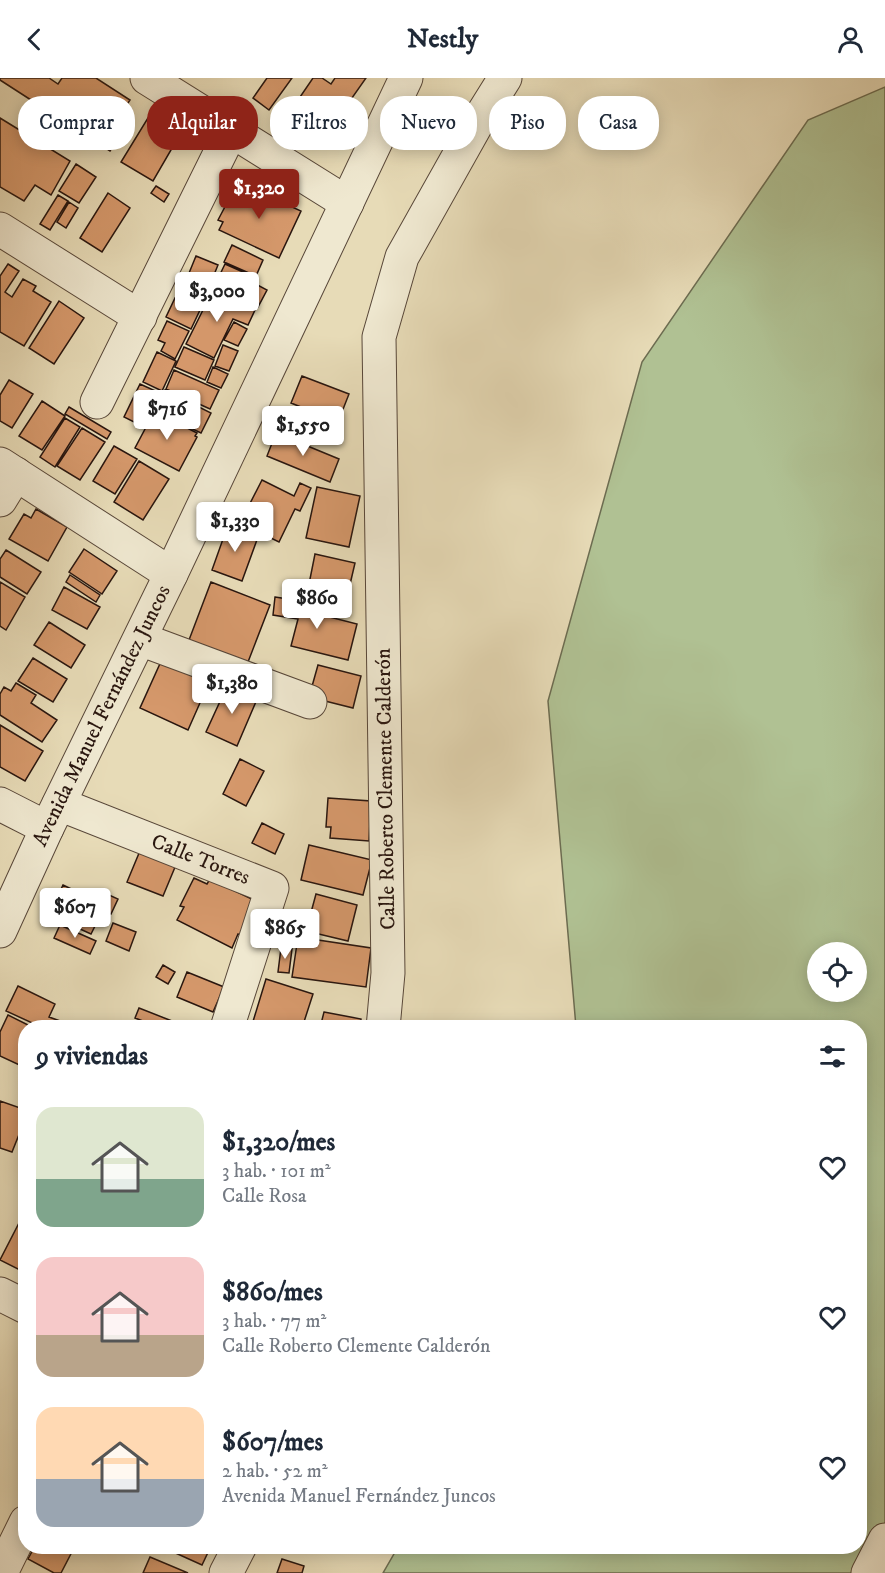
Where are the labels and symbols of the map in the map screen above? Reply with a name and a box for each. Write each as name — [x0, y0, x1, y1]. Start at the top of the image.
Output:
pin: $1,320 — [210, 169, 308, 220]
pin: $3,000 — [168, 272, 266, 323]
pin: $716 — [131, 390, 203, 441]
pin: $1,550 — [254, 406, 352, 457]
pin: $1,330 — [186, 502, 284, 553]
pin: $860 — [281, 579, 353, 630]
street label: Avenida Manuel Fernández Juncos — [27, 581, 177, 851]
street label: Calle Roberto Clemente Calderón — [371, 648, 401, 930]
pin: $1,380 — [183, 664, 281, 715]
street label: Calle Torres — [147, 829, 253, 891]
pin: $607 — [39, 888, 111, 939]
pin: $865 — [249, 909, 321, 960]

